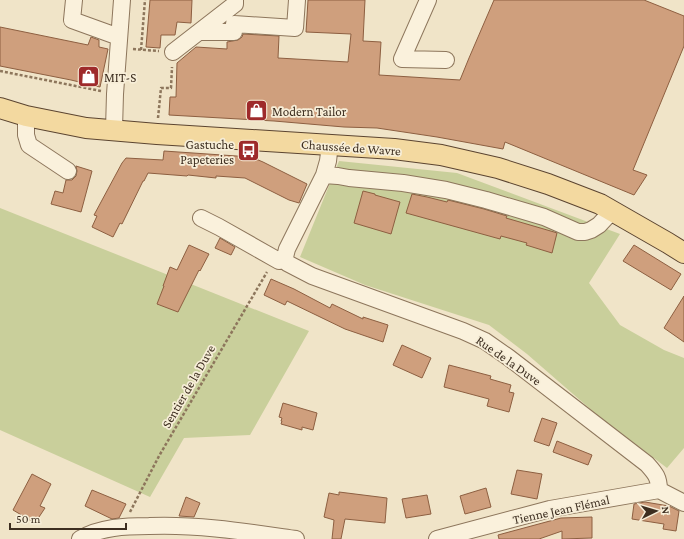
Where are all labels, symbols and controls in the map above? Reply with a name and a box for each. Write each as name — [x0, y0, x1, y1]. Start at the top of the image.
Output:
shop icon: MIT-S — [76, 64, 102, 90]
place label: MIT-S — [104, 70, 136, 85]
shop icon: Modern Tailor — [243, 98, 269, 124]
place label: Modern Tailor — [272, 104, 347, 119]
place label: Gastuche Papeteries — [180, 137, 234, 167]
street label: Chaussée de Wavre — [301, 137, 402, 158]
bus stop icon: Gastuche Papeteries — [236, 138, 262, 164]
street label: Rue de la Duve — [473, 332, 544, 389]
street label: Sentier de la Duve — [159, 342, 218, 430]
north arrow — [636, 491, 676, 531]
street label: Tienne Jean Flémal — [511, 492, 612, 527]
scale bar — [10, 505, 126, 531]
text: N — [660, 506, 672, 515]
text: 50 m — [16, 512, 41, 526]

